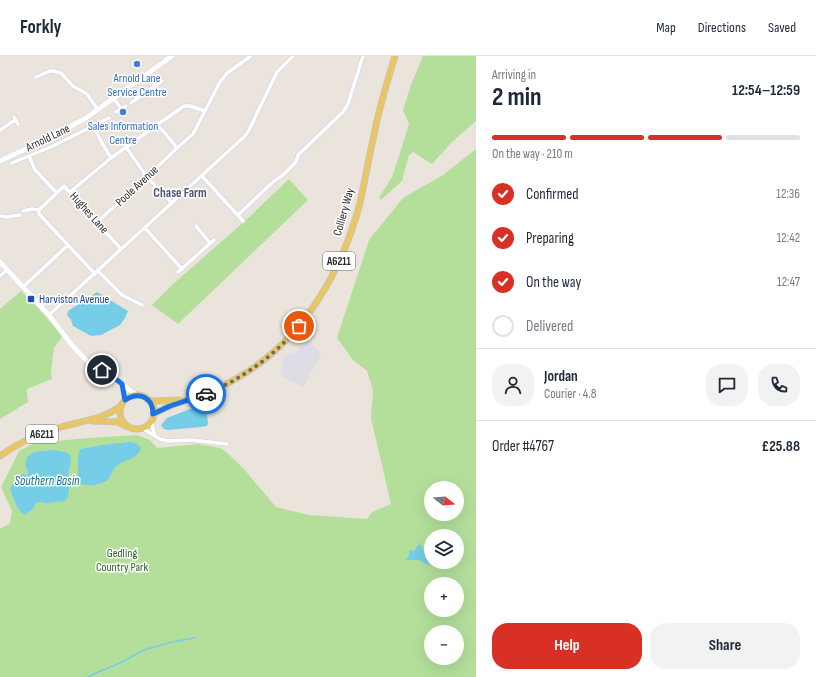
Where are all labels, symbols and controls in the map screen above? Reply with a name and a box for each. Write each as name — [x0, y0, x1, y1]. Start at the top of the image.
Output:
text: Forkly — [20, 16, 61, 39]
text: Map — [656, 19, 676, 36]
text: Directions — [698, 19, 746, 36]
text: Saved — [768, 19, 796, 36]
marker: Arnold Lane Service Centre — [132, 59, 142, 69]
text: Arriving in — [492, 67, 536, 83]
place label: Arnold Lane Service Centre — [107, 71, 167, 100]
text: 12:54–12:59 — [732, 81, 800, 100]
text: 2 min — [492, 82, 542, 113]
marker: Sales Information Centre — [118, 107, 128, 117]
place label: Sales Information Centre — [88, 119, 158, 148]
street label: Arnold Lane — [23, 121, 73, 156]
text: On the way · 210 m — [492, 146, 573, 162]
street label: Poole Avenue — [112, 162, 162, 210]
icon: check — [492, 183, 514, 205]
district label: Chase Farm — [153, 185, 207, 201]
text: Confirmed — [526, 185, 579, 204]
street label: Colliery Way — [330, 186, 358, 238]
text: 12:36 — [776, 186, 800, 202]
street label: Hughes Lane — [66, 189, 112, 237]
icon: check — [492, 227, 514, 249]
text: Preparing — [526, 229, 574, 248]
text: 12:42 — [777, 230, 800, 246]
road number: A6211 — [323, 252, 355, 270]
icon: check — [492, 271, 514, 293]
text: On the way — [526, 273, 581, 292]
text: 12:47 — [777, 274, 800, 290]
place label: Harviston Avenue — [39, 292, 110, 307]
marker: Harviston Avenue — [26, 294, 36, 304]
pin — [282, 309, 316, 343]
icon: bag — [288, 315, 310, 337]
text: Delivered — [526, 317, 573, 336]
pin — [85, 353, 119, 387]
icon: home — [91, 359, 113, 381]
button: person — [492, 364, 534, 406]
button: chat — [706, 364, 748, 406]
button: phone — [758, 364, 800, 406]
text: Jordan — [544, 367, 578, 386]
courier — [186, 374, 226, 414]
icon: car — [195, 383, 217, 405]
text: Courier · 4.8 — [544, 386, 596, 402]
road number: A6211 — [26, 425, 58, 443]
text: Order #4767 — [492, 437, 554, 456]
text: £25.88 — [762, 437, 800, 456]
water label: Southern Basin — [15, 473, 80, 489]
north arrow — [424, 481, 464, 521]
map controls — [424, 481, 464, 665]
button: layers — [424, 529, 464, 569]
park label: Gedling Country Park — [96, 546, 149, 575]
button: + — [424, 577, 464, 617]
button: Help — [492, 623, 642, 669]
button: Share — [650, 623, 800, 669]
button: − — [424, 625, 464, 665]

